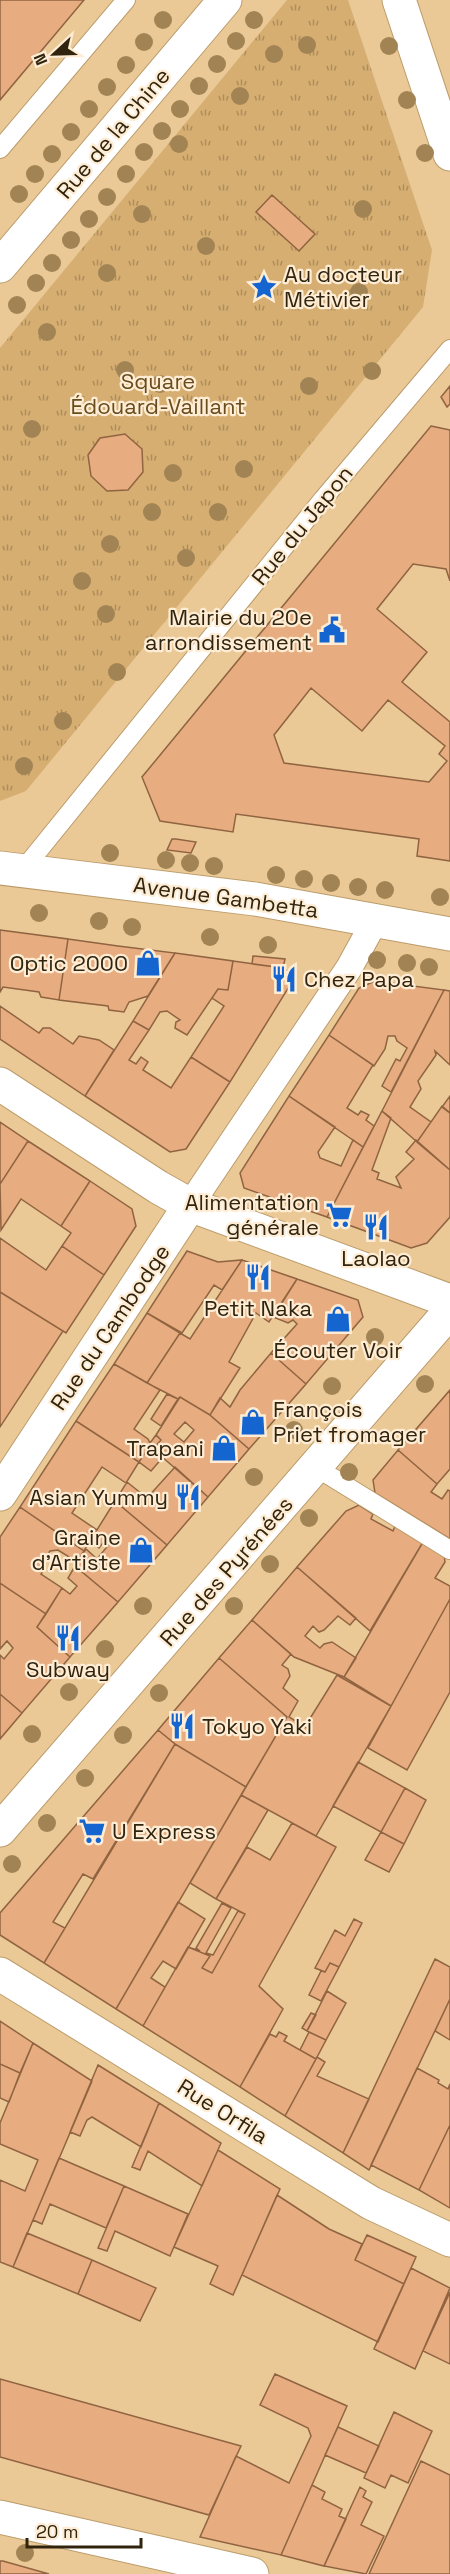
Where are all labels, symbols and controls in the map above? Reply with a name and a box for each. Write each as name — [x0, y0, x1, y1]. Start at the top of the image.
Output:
north arrow — [24, 24, 84, 84]
text: N — [29, 51, 52, 68]
street label: Rue de la Chine — [50, 62, 176, 204]
place label: Au docteur Métivier — [284, 260, 402, 313]
place icon: Au docteur Métivier — [249, 272, 279, 302]
park label: Square Édouard-Vaillant — [71, 367, 245, 420]
street label: Rue du Japon — [245, 460, 359, 590]
place label: Mairie du 20e arrondissement — [145, 603, 312, 656]
public building icon: Mairie du 20e arrondissement — [317, 615, 347, 645]
street label: Avenue Gambetta — [132, 870, 321, 924]
shop icon: Optic 2000 — [133, 948, 163, 978]
place label: Optic 2000 — [10, 949, 128, 977]
restaurant icon: Chez Papa — [269, 964, 299, 994]
place label: Chez Papa — [304, 965, 414, 993]
place label: Alimentation générale — [185, 1188, 319, 1241]
supermarket icon: Alimentation générale — [324, 1200, 354, 1230]
restaurant icon: Laolao — [361, 1212, 391, 1242]
street label: Rue du Cambodge — [44, 1239, 176, 1415]
place label: Laolao — [341, 1244, 411, 1272]
restaurant icon: Petit Naka — [243, 1262, 273, 1292]
place label: Petit Naka — [204, 1294, 312, 1322]
shop icon: Écouter Voir — [323, 1304, 353, 1334]
place label: Écouter Voir — [273, 1336, 403, 1364]
place label: François Priet fromager — [273, 1395, 426, 1448]
shop icon: François Priet fromager — [238, 1407, 268, 1437]
shop icon: Trapani — [209, 1433, 239, 1463]
place label: Trapani — [126, 1434, 204, 1462]
restaurant icon: Asian Yummy — [173, 1482, 203, 1512]
place label: Asian Yummy — [29, 1483, 168, 1511]
street label: Rue des Pyrénées — [153, 1490, 299, 1652]
place label: Graine d'Artiste — [31, 1523, 121, 1576]
shop icon: Graine d'Artiste — [126, 1535, 156, 1565]
restaurant icon: Subway — [53, 1623, 83, 1653]
place label: Subway — [26, 1655, 110, 1683]
restaurant icon: Tokyo Yaki — [167, 1711, 197, 1741]
place label: Tokyo Yaki — [202, 1712, 312, 1740]
supermarket icon: U Express — [77, 1816, 107, 1846]
place label: U Express — [112, 1817, 216, 1845]
street label: Rue Orfila — [172, 2072, 274, 2150]
scale bar — [27, 2511, 141, 2549]
text: 20 m — [36, 2520, 79, 2543]

